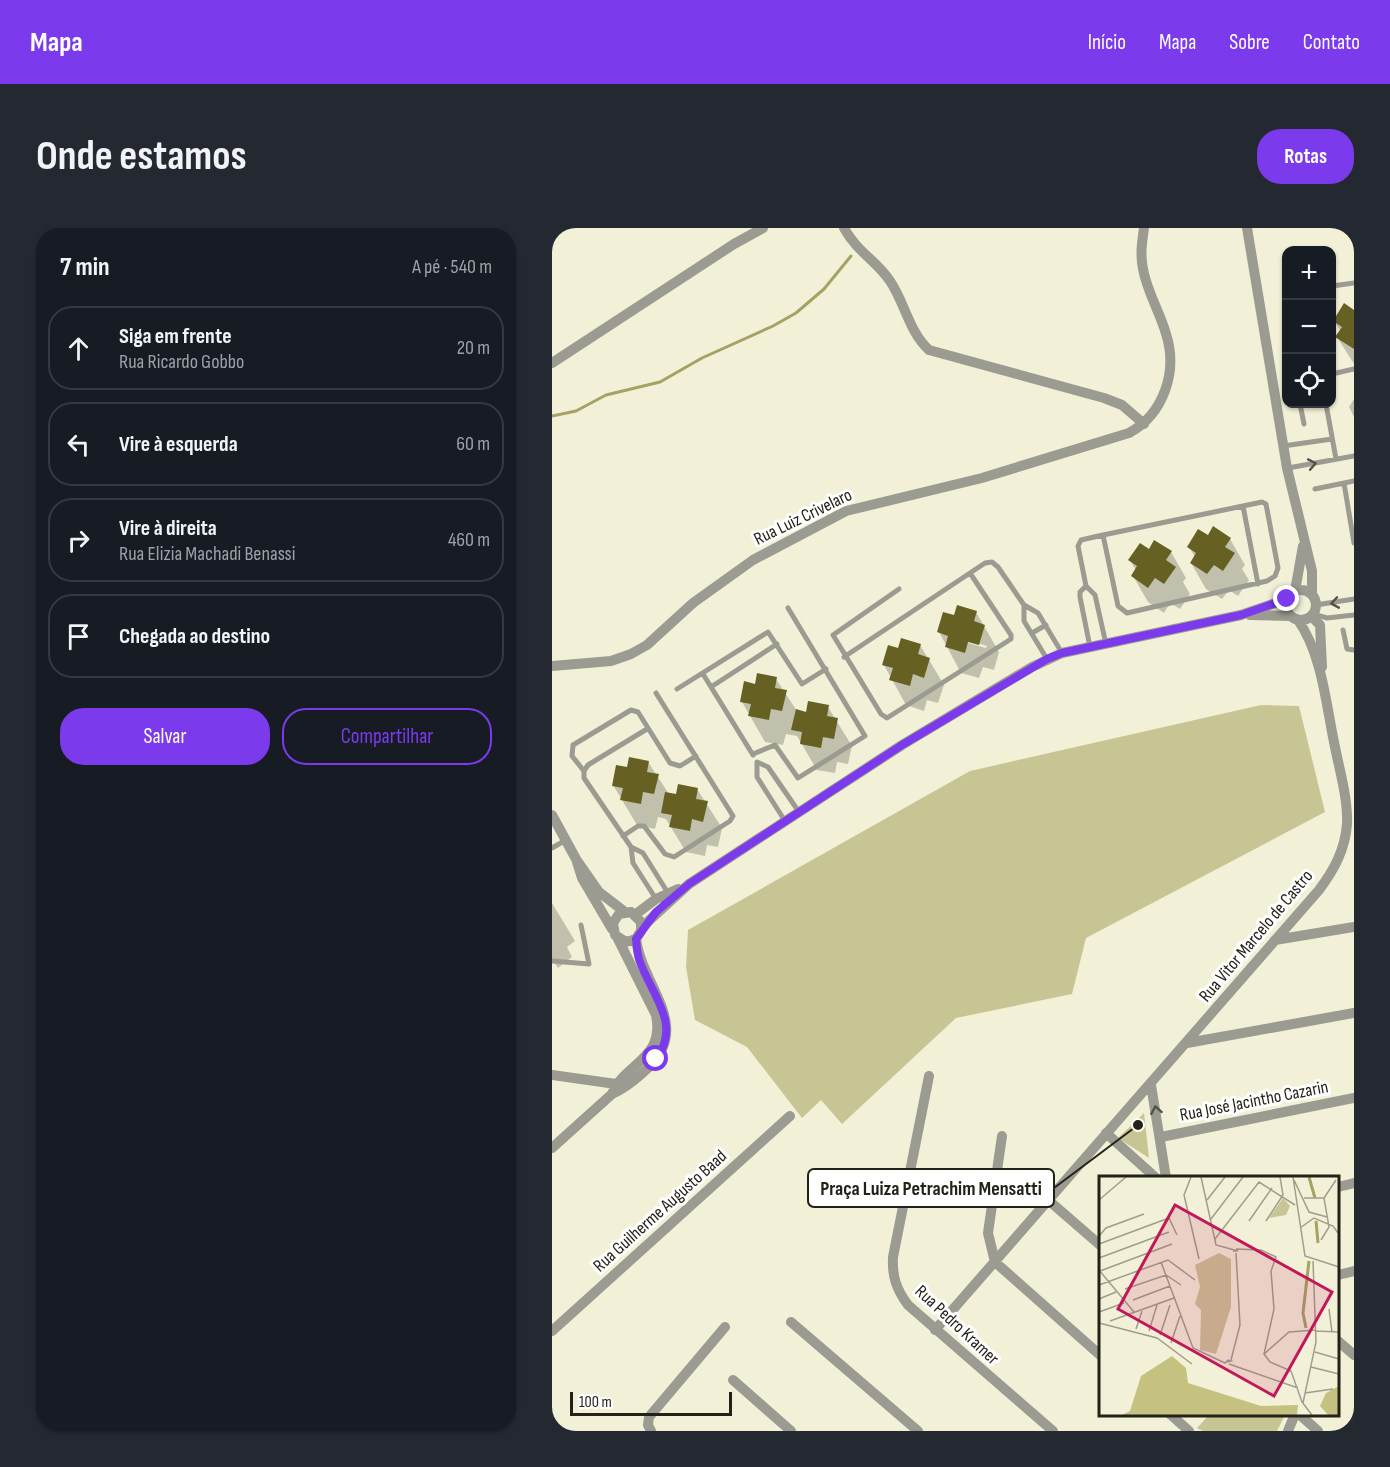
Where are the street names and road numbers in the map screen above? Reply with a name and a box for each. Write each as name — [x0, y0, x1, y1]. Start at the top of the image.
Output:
street label: Rua Luiz Crivelaro — [751, 484, 855, 550]
street label: Rua Vitor Marcelo de Castro — [1195, 866, 1317, 1006]
street label: Rua José Jacintho Cazarin — [1178, 1076, 1330, 1126]
street label: Rua Guilherme Augusto Baad — [589, 1146, 731, 1276]
street label: Rua Pedro Kramer — [911, 1281, 1003, 1369]

